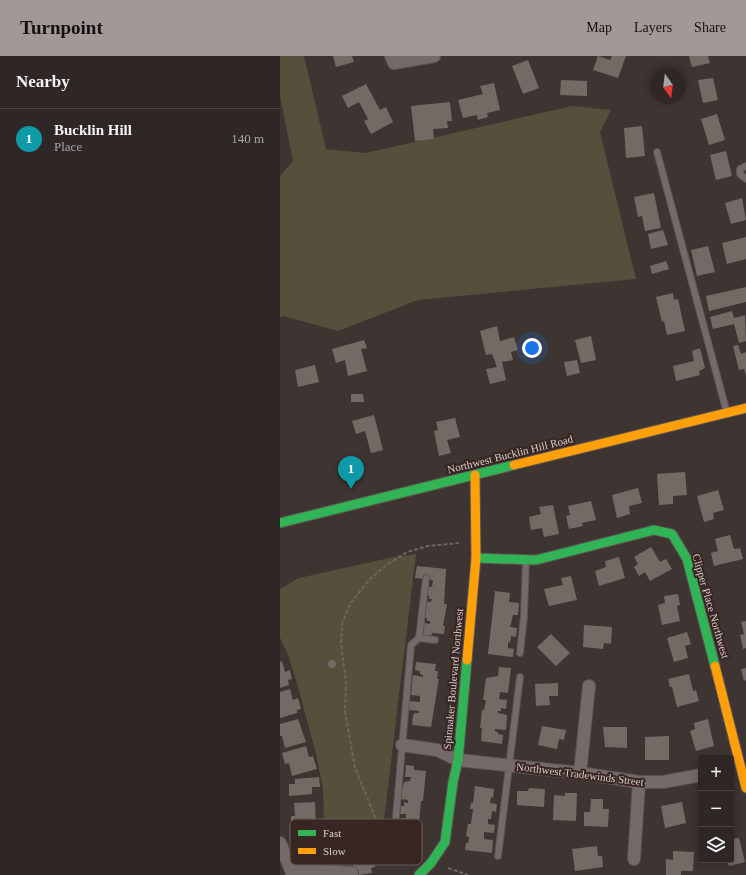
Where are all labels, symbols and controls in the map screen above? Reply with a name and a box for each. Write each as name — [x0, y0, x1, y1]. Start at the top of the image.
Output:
text: Turnpoint — [20, 17, 103, 38]
text: Map — [586, 20, 612, 35]
text: Layers — [634, 20, 672, 35]
text: Share — [694, 20, 726, 35]
north arrow — [650, 68, 686, 104]
text: Nearby — [16, 72, 70, 91]
text: Bucklin Hill — [54, 122, 132, 138]
text: 1 — [26, 131, 32, 146]
text: 140 m — [231, 131, 264, 146]
text: Place — [54, 139, 82, 154]
your location — [522, 338, 542, 358]
street label: Northwest Bucklin Hill Road — [446, 432, 575, 475]
pin: 1 — [338, 456, 364, 489]
street label: Clipper Place Northwest — [690, 552, 732, 660]
street label: Spinnaker Boulevard Northwest — [441, 608, 465, 750]
map controls — [698, 755, 734, 863]
button: + — [698, 755, 734, 791]
street label: Northwest Tradewinds Street — [516, 760, 644, 788]
button: − — [698, 791, 734, 827]
legend — [290, 819, 422, 865]
text: Fast — [323, 827, 341, 839]
button: layers — [698, 827, 734, 863]
text: Slow — [323, 845, 346, 857]

